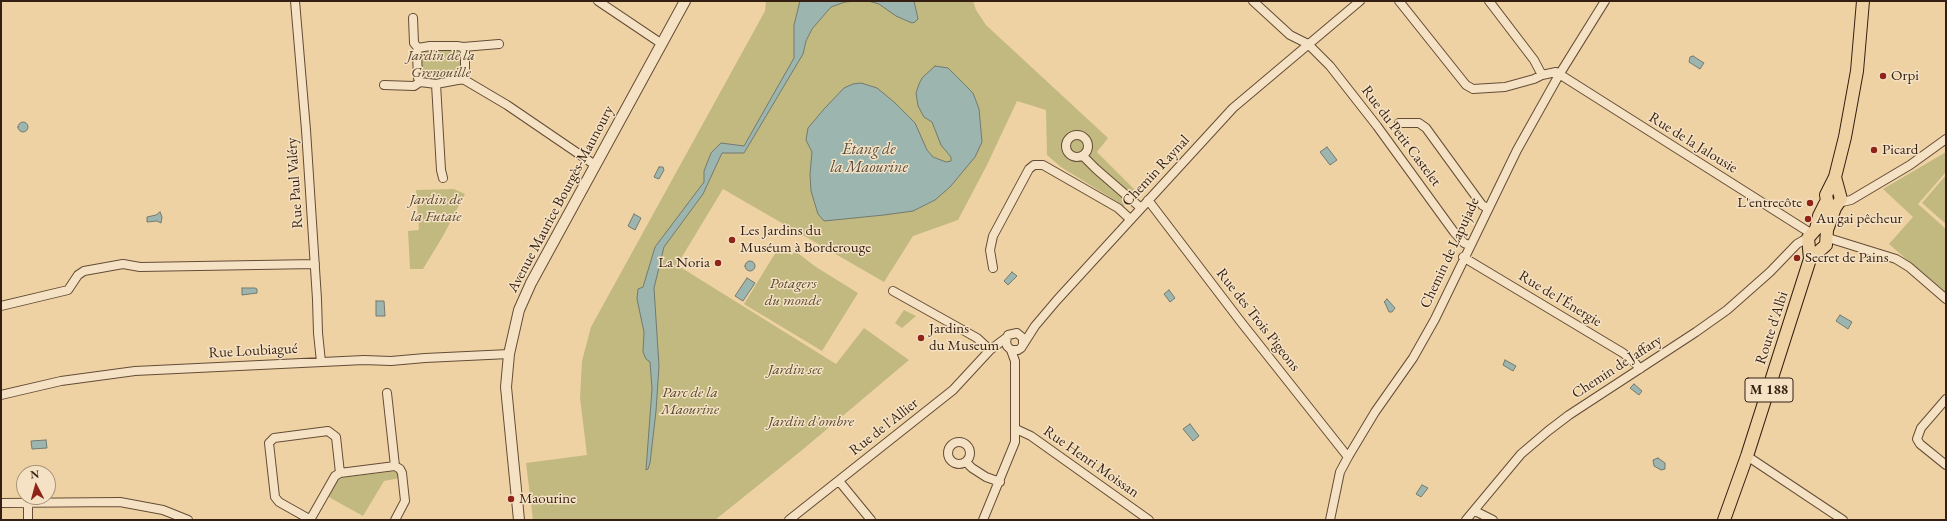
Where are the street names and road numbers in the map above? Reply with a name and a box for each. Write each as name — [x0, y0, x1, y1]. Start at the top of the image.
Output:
street label: Rue du Petit Castelet — [1357, 82, 1445, 190]
street label: Avenue Maurice Bourgès-Maunoury — [504, 103, 618, 295]
street label: Rue de la Jalousie — [1645, 109, 1741, 177]
street label: Chemin Raynal — [1118, 132, 1194, 210]
street label: Rue Paul Valéry — [283, 137, 307, 229]
street label: Chemin de Lapujade — [1416, 195, 1484, 311]
street label: Rue des Trois Pigeons — [1212, 265, 1304, 375]
street label: Rue de l'Énergie — [1515, 267, 1605, 331]
street label: Route d'Albi — [1752, 289, 1792, 367]
street label: Chemin de Jaffary — [1569, 331, 1665, 403]
street label: Rue Loubiagué — [208, 340, 298, 362]
road number: M 188 — [1745, 378, 1793, 402]
street label: Rue de l'Allier — [846, 394, 922, 460]
street label: Rue Henri Moissan — [1040, 422, 1142, 502]

